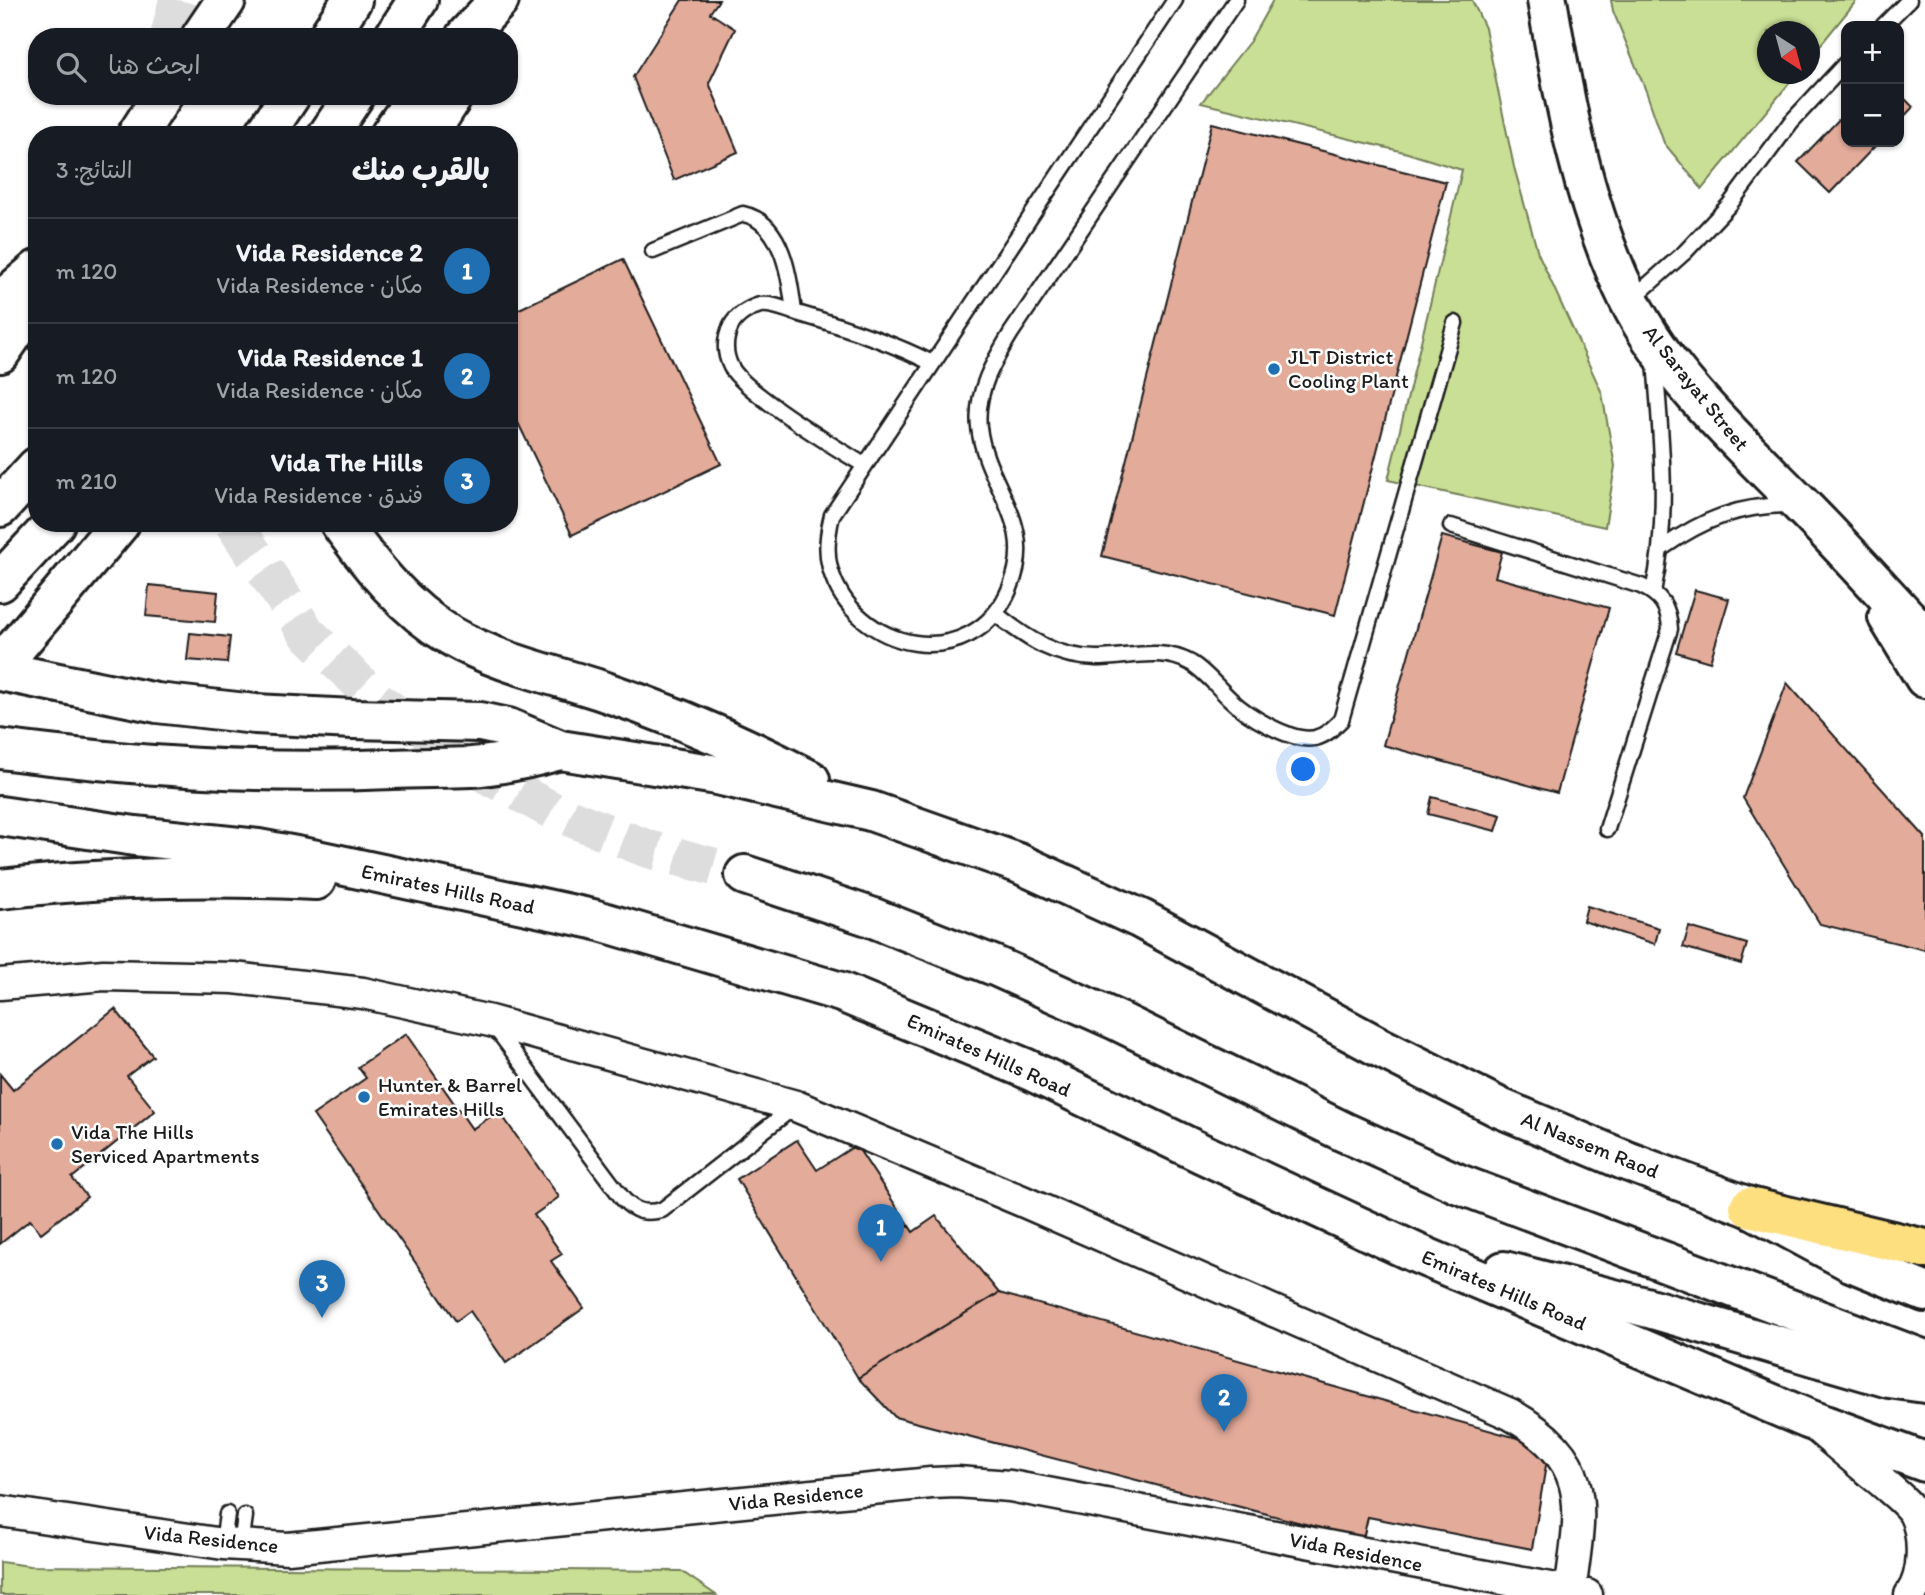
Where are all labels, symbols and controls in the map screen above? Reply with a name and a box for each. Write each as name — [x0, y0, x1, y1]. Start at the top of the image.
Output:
north arrow — [1757, 21, 1820, 84]
map controls — [1841, 21, 1904, 147]
button: + — [1841, 21, 1904, 84]
search box — [28, 28, 518, 105]
icon: search — [52, 48, 90, 86]
text: ابحث هنا — [108, 49, 201, 81]
button: − — [1841, 84, 1904, 147]
text: بالقرب منك — [352, 151, 490, 188]
text: النتائج: 3 — [56, 156, 132, 184]
text: Vida Residence 2 — [236, 236, 423, 268]
text: 120 m — [56, 257, 117, 285]
text: 1 — [462, 257, 472, 285]
text: مكان · Vida Residence — [216, 271, 423, 299]
street label: Al Sarayat Street — [1638, 320, 1755, 456]
text: Vida Residence 1 — [238, 341, 423, 373]
place label: JLT District Cooling Plant — [1288, 344, 1409, 393]
marker: JLT District Cooling Plant — [1266, 361, 1282, 377]
text: 120 m — [56, 362, 117, 390]
text: 2 — [461, 362, 473, 390]
text: مكان · Vida Residence — [216, 376, 423, 404]
text: Vida The Hills — [271, 446, 423, 478]
text: 210 m — [56, 467, 117, 495]
text: 3 — [461, 467, 473, 495]
text: فندق · Vida Residence — [214, 481, 423, 509]
your location — [1286, 752, 1320, 786]
street label: Emirates Hills Road — [359, 858, 537, 919]
street label: Emirates Hills Road — [903, 1007, 1075, 1102]
place label: Hunter & Barrel Emirates Hills — [378, 1072, 522, 1121]
marker: Hunter & Barrel Emirates Hills — [356, 1089, 372, 1105]
street label: Al Nassem Raod — [1518, 1106, 1663, 1183]
place label: Vida The Hills Serviced Apartments — [71, 1119, 260, 1168]
marker: Vida The Hills Serviced Apartments — [49, 1136, 65, 1152]
pin: 1 — [858, 1204, 904, 1262]
street label: Emirates Hills Road — [1418, 1244, 1590, 1336]
pin: 3 — [299, 1260, 345, 1318]
pin: 2 — [1201, 1374, 1247, 1432]
street label: Vida Residence — [727, 1477, 864, 1516]
street label: Vida Residence — [143, 1519, 280, 1558]
street label: Vida Residence — [1287, 1526, 1425, 1577]

